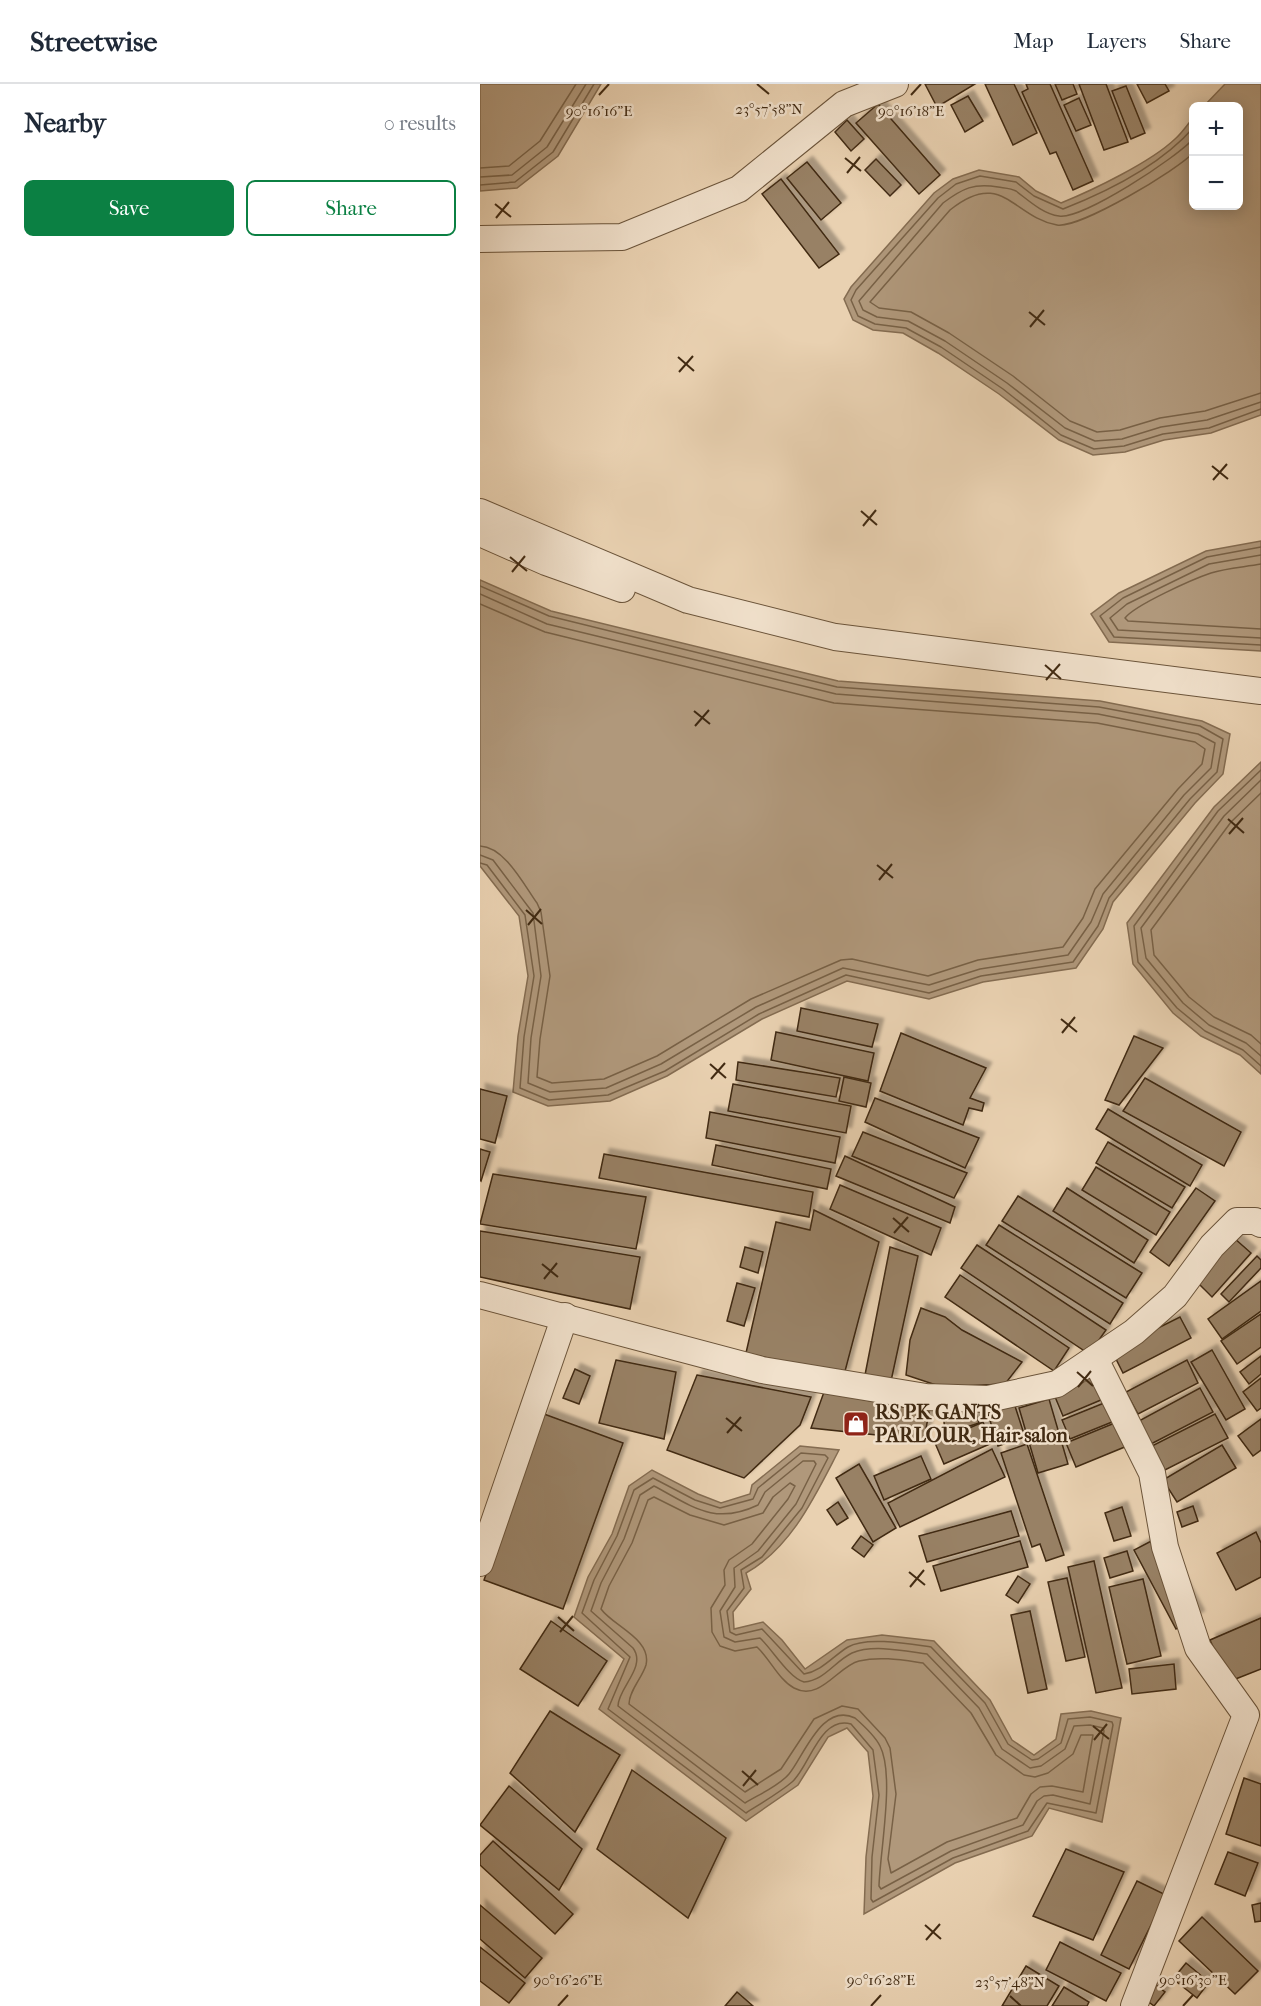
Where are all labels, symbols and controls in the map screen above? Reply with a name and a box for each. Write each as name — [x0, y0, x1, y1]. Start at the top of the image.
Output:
text: Streetwise — [30, 25, 157, 58]
text: Map — [1013, 29, 1054, 53]
text: Layers — [1087, 29, 1146, 53]
text: Share — [1179, 29, 1231, 53]
text: 23°57'58"N — [735, 100, 803, 118]
text: 90°16'16"E — [566, 102, 632, 120]
text: 90°16'18"E — [878, 102, 944, 120]
map controls — [1189, 102, 1243, 210]
button: + — [1189, 102, 1243, 156]
text: Nearby — [24, 108, 106, 139]
text: 0 results — [384, 112, 456, 135]
button: − — [1189, 156, 1243, 210]
button: Save — [24, 180, 234, 236]
button: Share — [246, 180, 456, 236]
place label: RS PK GANTS PARLOUR, Hair salon — [875, 1401, 1068, 1447]
shop icon: RS PK GANTS PARLOUR, Hair salon — [841, 1409, 871, 1439]
text: 90°16'26"E — [533, 1971, 603, 1989]
text: 90°16'28"E — [847, 1971, 915, 1989]
text: 90°16'30"E — [1159, 1971, 1227, 1989]
text: 23°57'48"N — [975, 1973, 1046, 1991]

